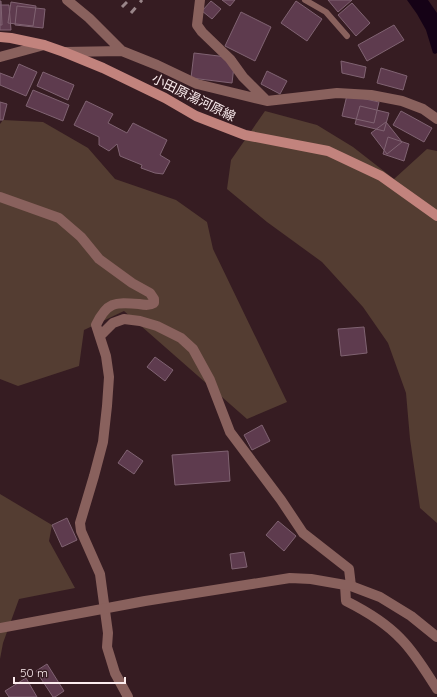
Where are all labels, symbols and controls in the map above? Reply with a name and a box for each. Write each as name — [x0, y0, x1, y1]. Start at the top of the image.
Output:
street label: 小田原湯河原線 — [150, 70, 238, 124]
scale bar — [14, 659, 125, 685]
text: 50 m — [20, 665, 48, 680]

